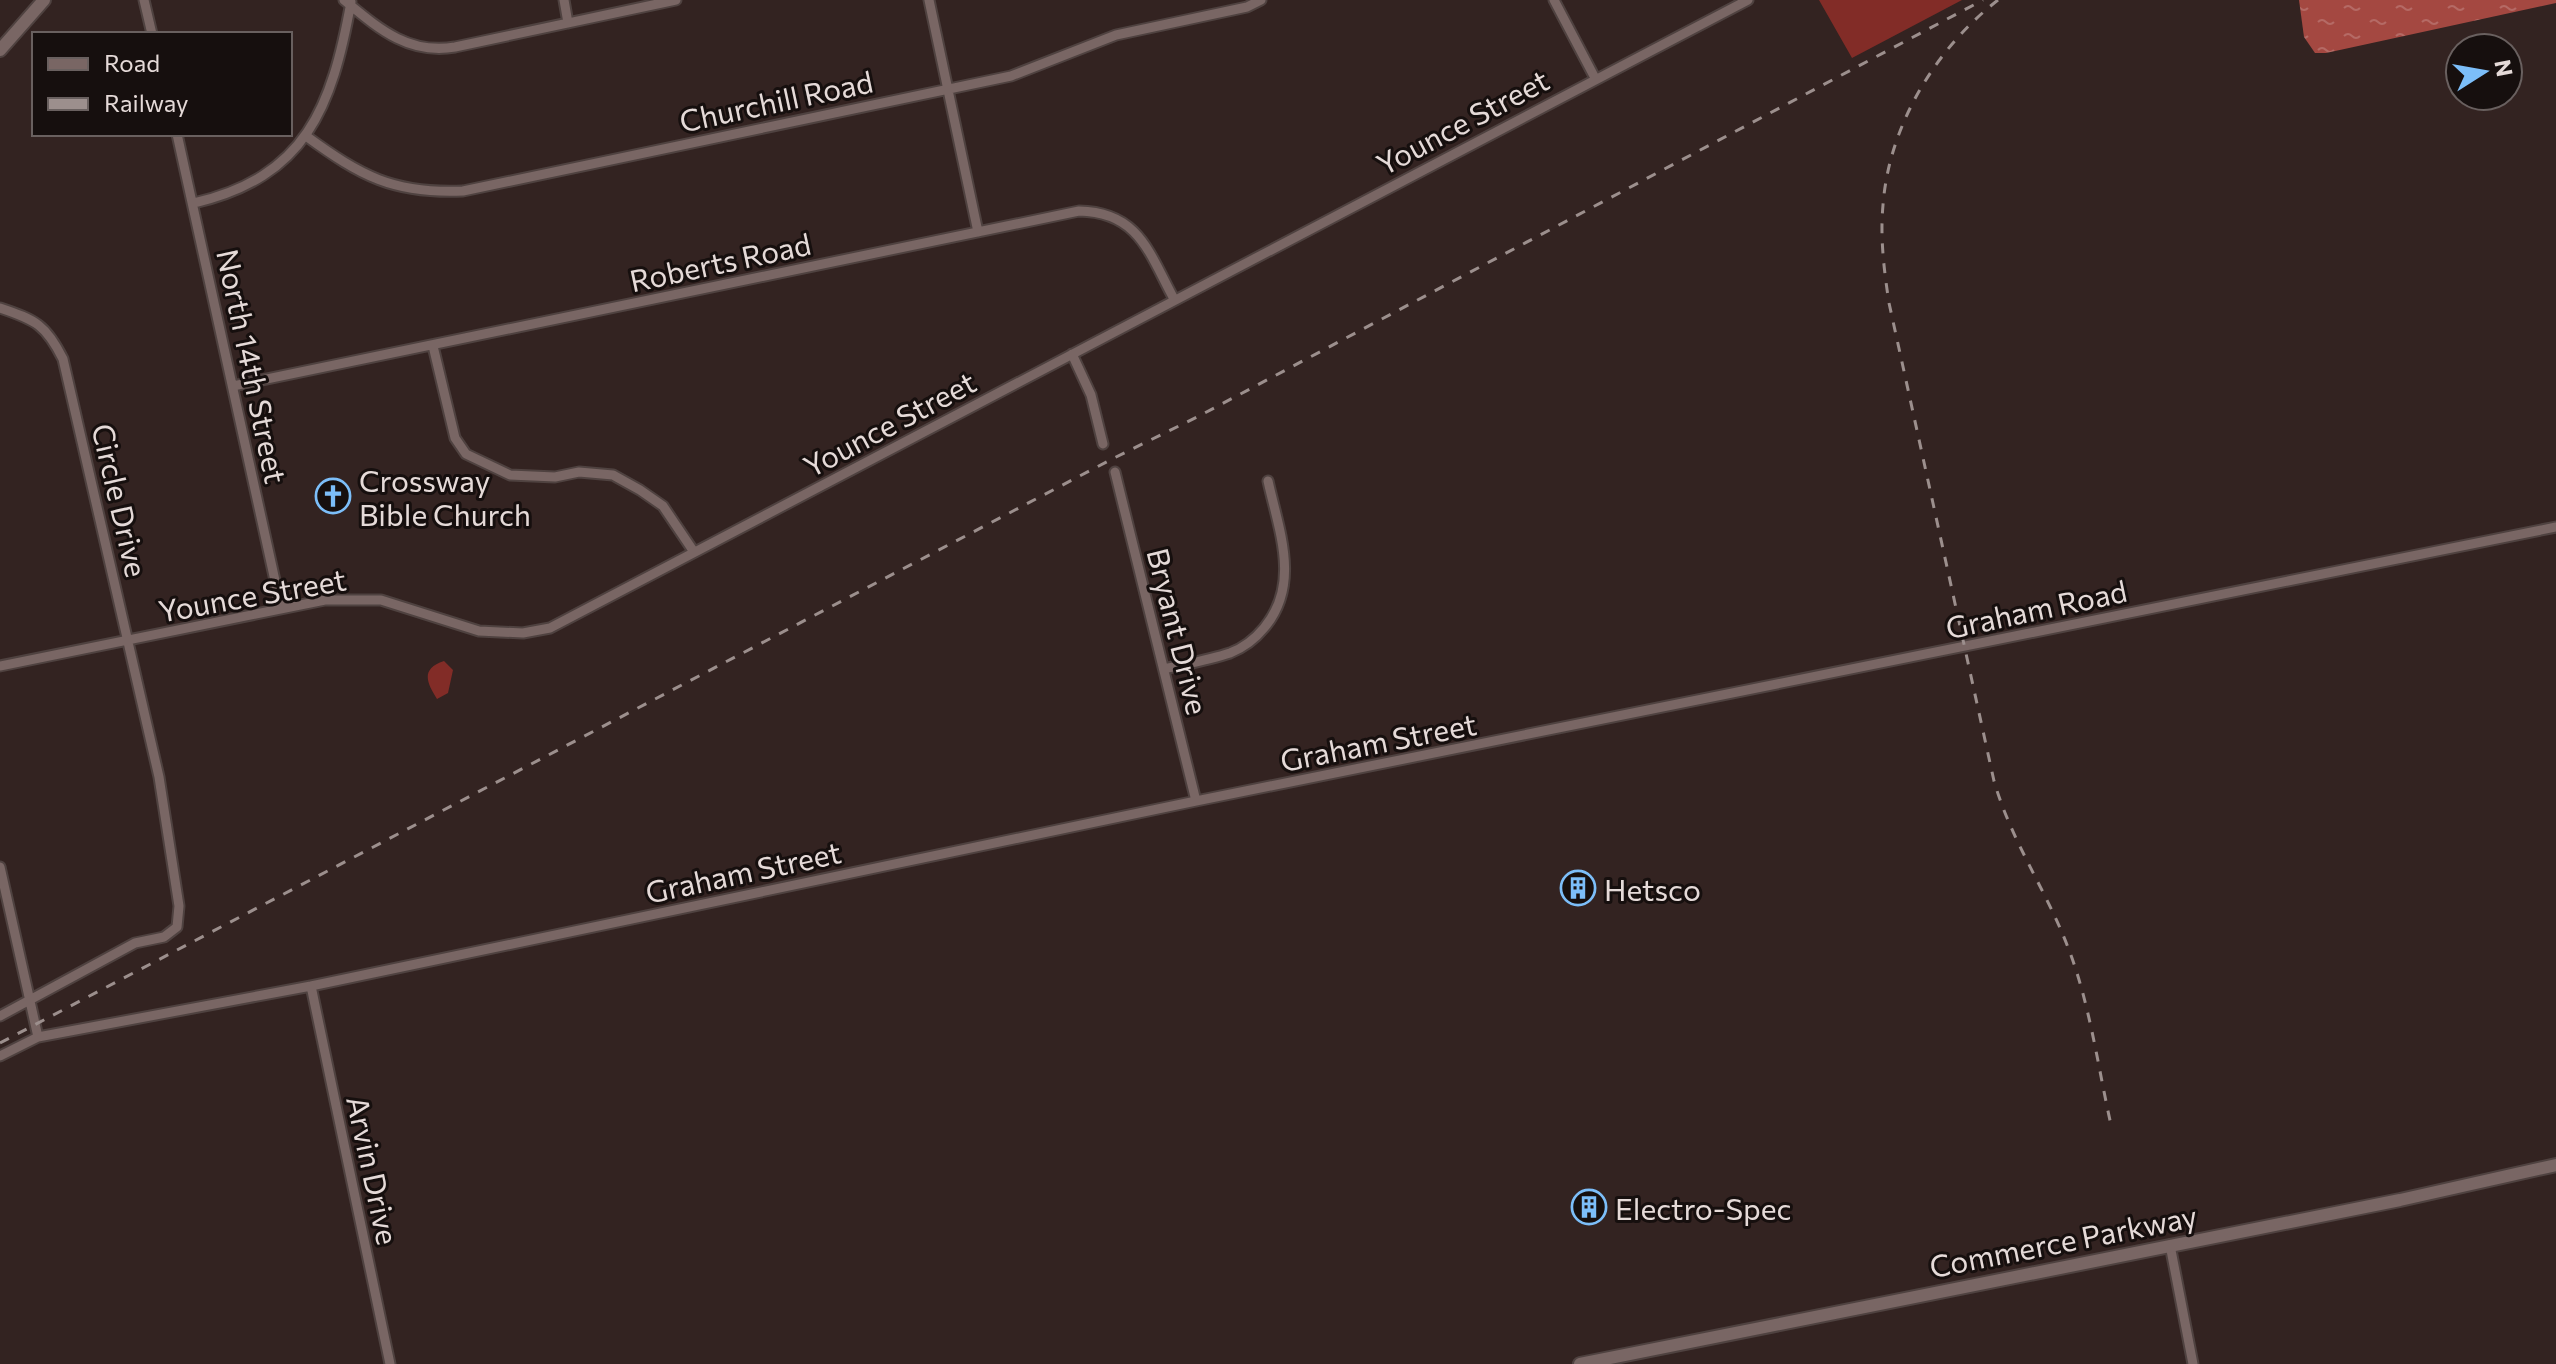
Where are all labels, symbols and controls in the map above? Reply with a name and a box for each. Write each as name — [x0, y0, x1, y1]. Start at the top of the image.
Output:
legend — [32, 32, 292, 136]
north arrow — [2444, 32, 2524, 112]
text: Road — [104, 48, 160, 77]
text: N — [2489, 57, 2519, 79]
street label: Younce Street — [1369, 60, 1555, 182]
street label: Churchill Road — [676, 61, 876, 139]
text: Railway — [104, 88, 189, 117]
street label: Roberts Road — [626, 224, 814, 298]
street label: North 14th Street — [210, 245, 296, 487]
street label: Younce Street — [796, 362, 982, 484]
street label: Circle Drive — [85, 420, 157, 580]
place label: Crossway Bible Church — [359, 461, 531, 532]
church icon: Crossway Bible Church — [314, 477, 352, 515]
street label: Bryant Drive — [1140, 544, 1218, 718]
street label: Younce Street — [155, 559, 349, 629]
street label: Graham Road — [1942, 571, 2130, 645]
street label: Graham Street — [1277, 704, 1479, 778]
street label: Graham Street — [642, 832, 844, 910]
building icon: Hetsco — [1559, 869, 1597, 907]
place label: Hetsco — [1604, 870, 1701, 907]
street label: Arvin Drive — [340, 1092, 408, 1248]
building icon: Electro-Spec — [1570, 1188, 1608, 1226]
place label: Electro-Spec — [1615, 1189, 1791, 1226]
street label: Commerce Parkway — [1926, 1196, 2200, 1284]

